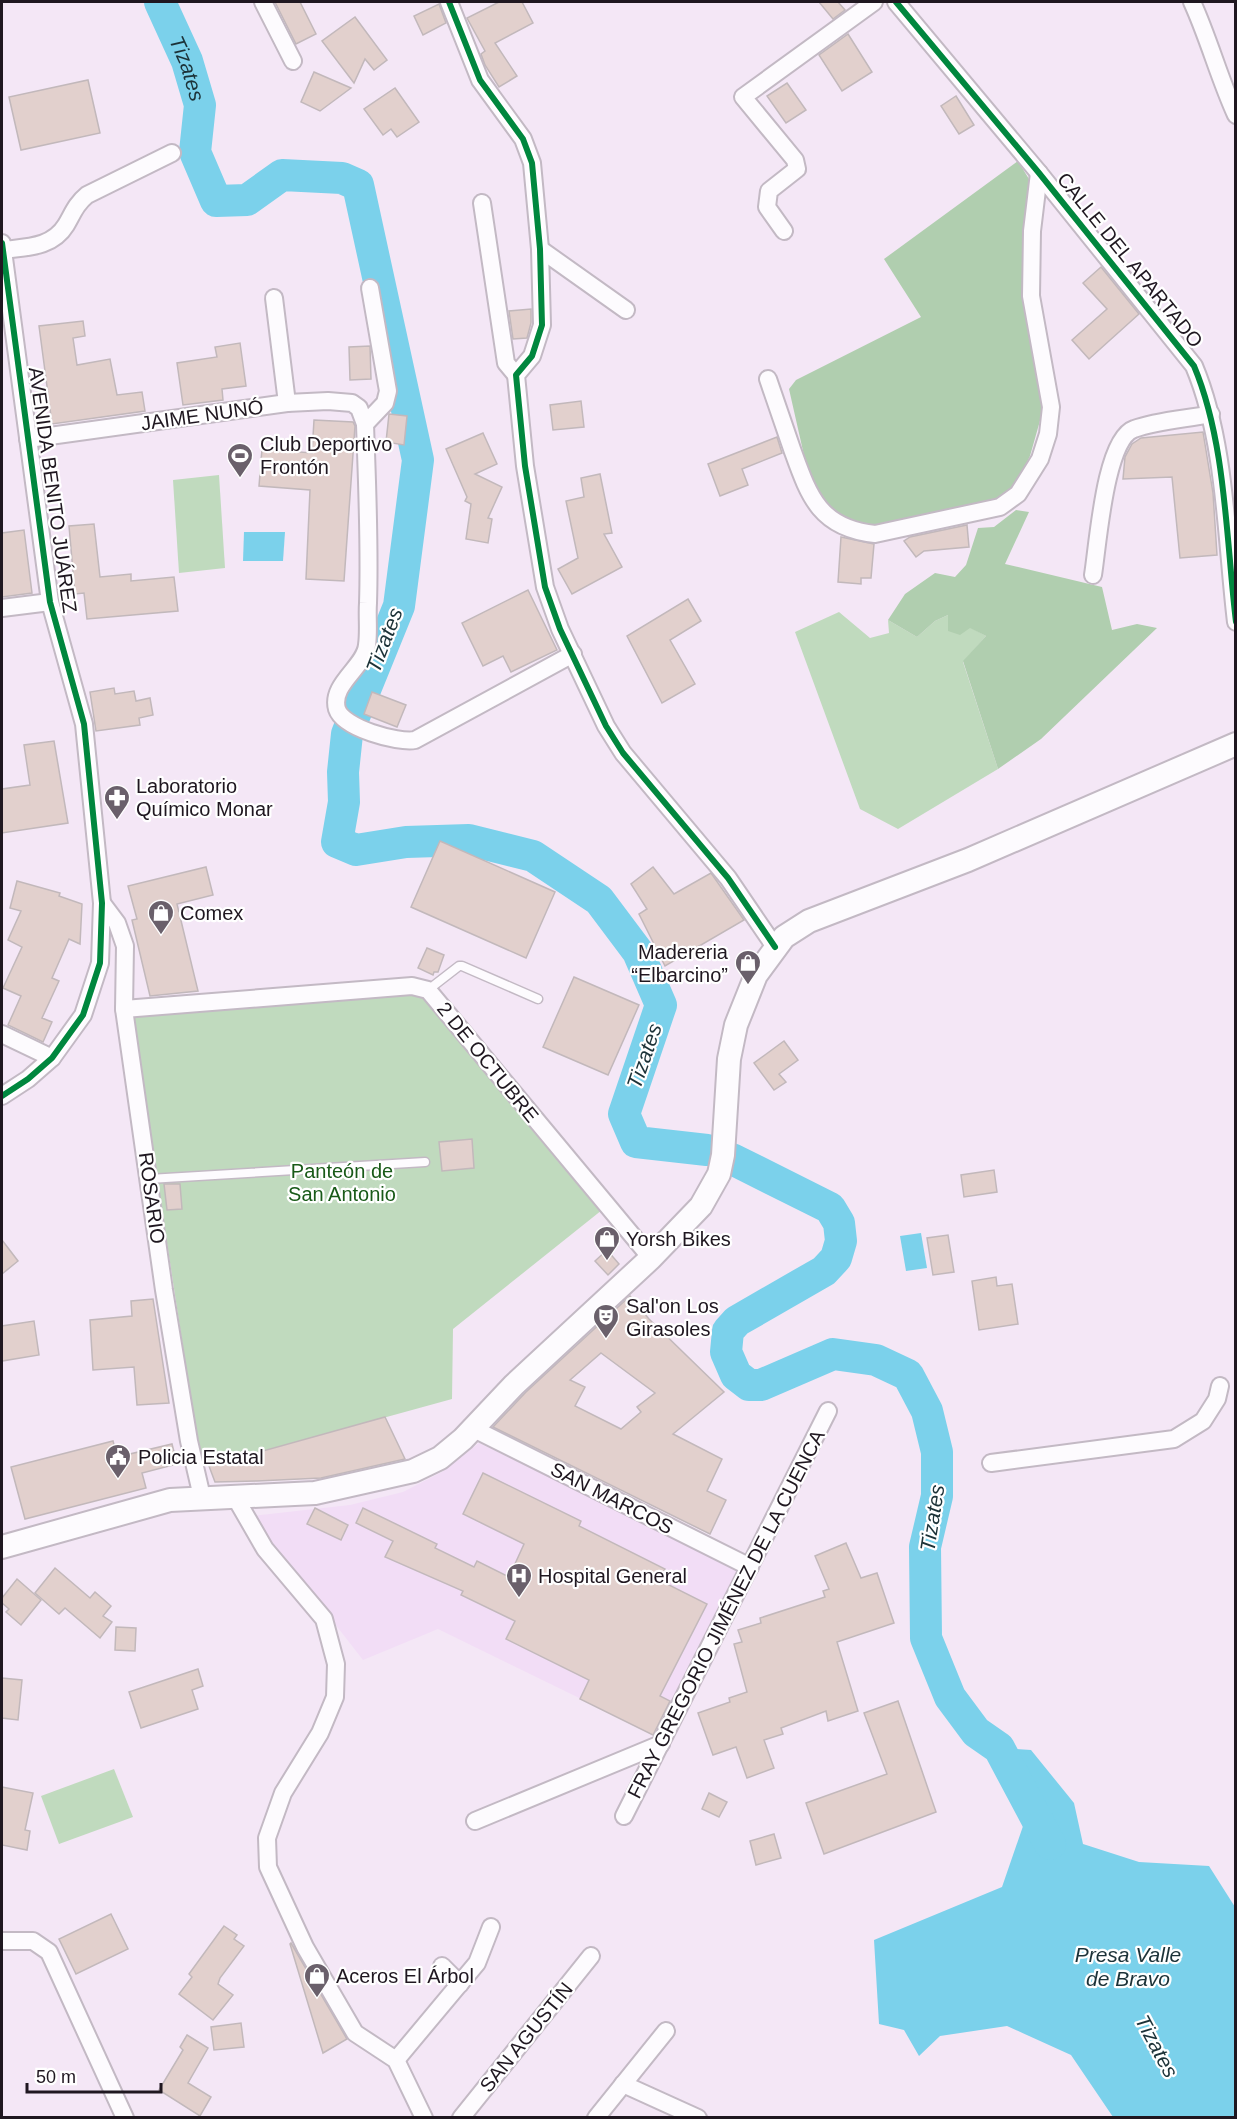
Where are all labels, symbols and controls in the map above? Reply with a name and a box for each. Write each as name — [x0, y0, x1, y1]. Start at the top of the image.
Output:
water label: Tizates — [165, 32, 210, 104]
street label: CALLE DEL APARTADO — [1053, 168, 1207, 352]
street label: AVENIDA BENITO JUÁREZ — [25, 366, 81, 614]
street label: JAIME NUNÓ — [139, 396, 265, 434]
place label: Club Deportivo Frontón — [260, 433, 392, 478]
sports icon: Club Deportivo Frontón — [225, 441, 255, 479]
water label: Tizates — [361, 604, 407, 676]
place label: Laboratorio Químico Monar — [136, 775, 273, 820]
pharmacy icon: Laboratorio Químico Monar — [102, 783, 132, 821]
shop icon: Comex — [146, 898, 176, 936]
place label: Comex — [180, 902, 243, 924]
place label: Madereria “Elbarcino” — [631, 941, 729, 986]
shop icon: Madereria “Elbarcino” — [733, 948, 763, 986]
street label: 2 DE OCTUBRE — [433, 998, 543, 1126]
water label: Tizates — [622, 1020, 666, 1092]
street label: ROSARIO — [135, 1151, 169, 1245]
park label: Panteón de San Antonio — [288, 1160, 396, 1205]
shop icon: Yorsh Bikes — [592, 1224, 622, 1262]
place label: Yorsh Bikes — [626, 1228, 731, 1250]
place label: Sal'on Los Girasoles — [626, 1295, 719, 1340]
theatre icon: Sal'on Los Girasoles — [591, 1302, 621, 1340]
street label: FRAY GREGORIO JIMÉNEZ DE LA CUENCA — [623, 1426, 829, 1802]
public building icon: Policia Estatal — [103, 1442, 133, 1480]
place label: Policia Estatal — [138, 1446, 264, 1468]
street label: SAN MARCOS — [547, 1458, 677, 1538]
water label: Tizates — [915, 1482, 949, 1553]
hospital icon: Hospital General — [504, 1561, 534, 1599]
place label: Hospital General — [538, 1565, 687, 1587]
water label: Presa Valle de Bravo — [1075, 1943, 1181, 1990]
shop icon: Aceros El Árbol — [302, 1961, 332, 1999]
place label: Aceros El Árbol — [336, 1965, 474, 1987]
street label: SAN AGUSTÍN — [475, 1978, 577, 2096]
water label: Tizates — [1131, 2011, 1183, 2082]
scale bar — [27, 2056, 160, 2094]
text: 50 m — [36, 2067, 76, 2087]

